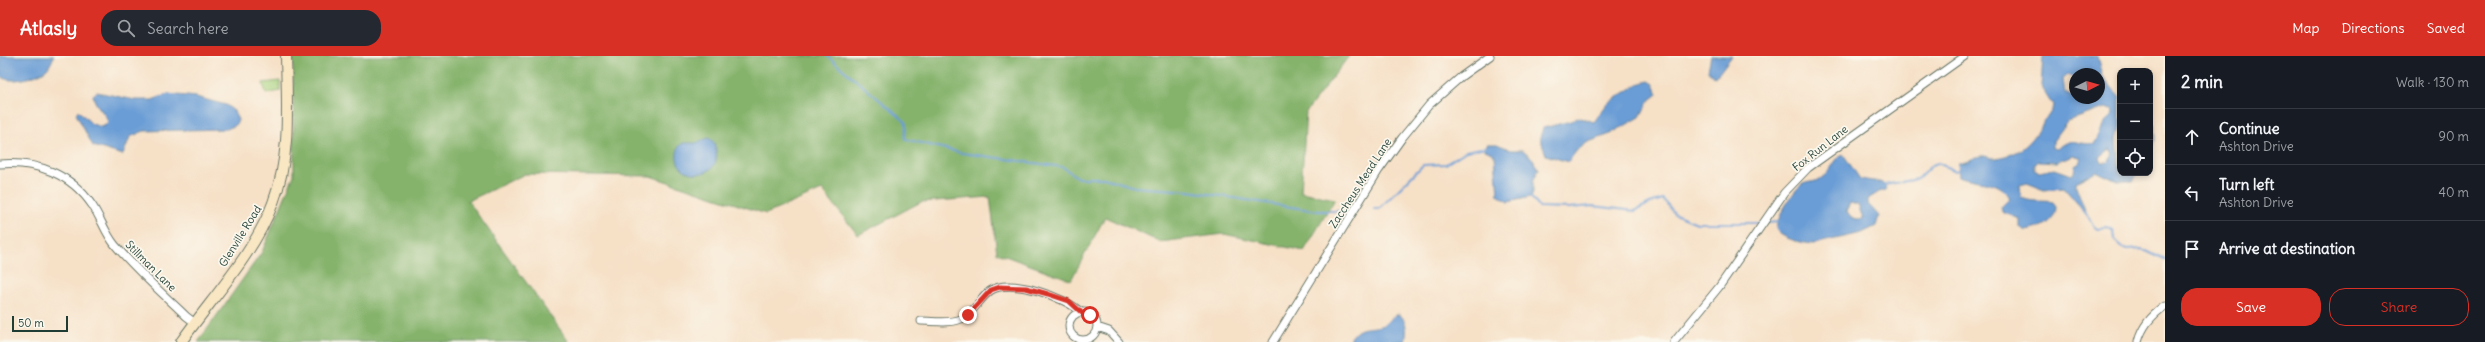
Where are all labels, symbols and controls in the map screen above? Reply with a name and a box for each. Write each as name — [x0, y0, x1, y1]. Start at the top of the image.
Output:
search box — [101, 10, 381, 46]
text: Atlasly — [20, 16, 77, 40]
icon: search — [115, 17, 137, 39]
text: Search here — [147, 19, 229, 38]
text: Map — [2292, 19, 2319, 37]
text: Directions — [2341, 19, 2405, 37]
text: Saved — [2427, 19, 2465, 37]
north arrow — [2069, 68, 2105, 104]
map controls — [2117, 68, 2153, 176]
button: + — [2117, 68, 2153, 104]
text: 2 min — [2181, 71, 2223, 93]
text: Walk · 130 m — [2396, 74, 2469, 91]
button: − — [2117, 104, 2153, 140]
text: Continue — [2219, 119, 2280, 138]
street label: Fox Run Lane — [1789, 122, 1851, 174]
icon: ahead — [2181, 126, 2203, 148]
text: 90 m — [2438, 128, 2469, 145]
street label: Zaccheus Mead Lane — [1326, 135, 1394, 231]
text: Ashton Drive — [2219, 138, 2294, 155]
button: locate — [2117, 140, 2153, 176]
text: Turn left — [2219, 175, 2274, 194]
icon: left — [2181, 182, 2203, 204]
text: 40 m — [2438, 184, 2469, 201]
text: Ashton Drive — [2219, 194, 2294, 211]
street label: Glenville Road — [216, 202, 265, 269]
street label: Stillman Lane — [123, 238, 179, 294]
icon: arrive — [2181, 238, 2203, 260]
text: Arrive at destination — [2219, 239, 2355, 258]
button: Save — [2181, 288, 2321, 326]
button: Share — [2329, 288, 2469, 326]
route end — [959, 306, 977, 324]
route start — [1081, 306, 1099, 324]
scale bar — [12, 314, 68, 333]
text: 50 m — [18, 316, 44, 330]

